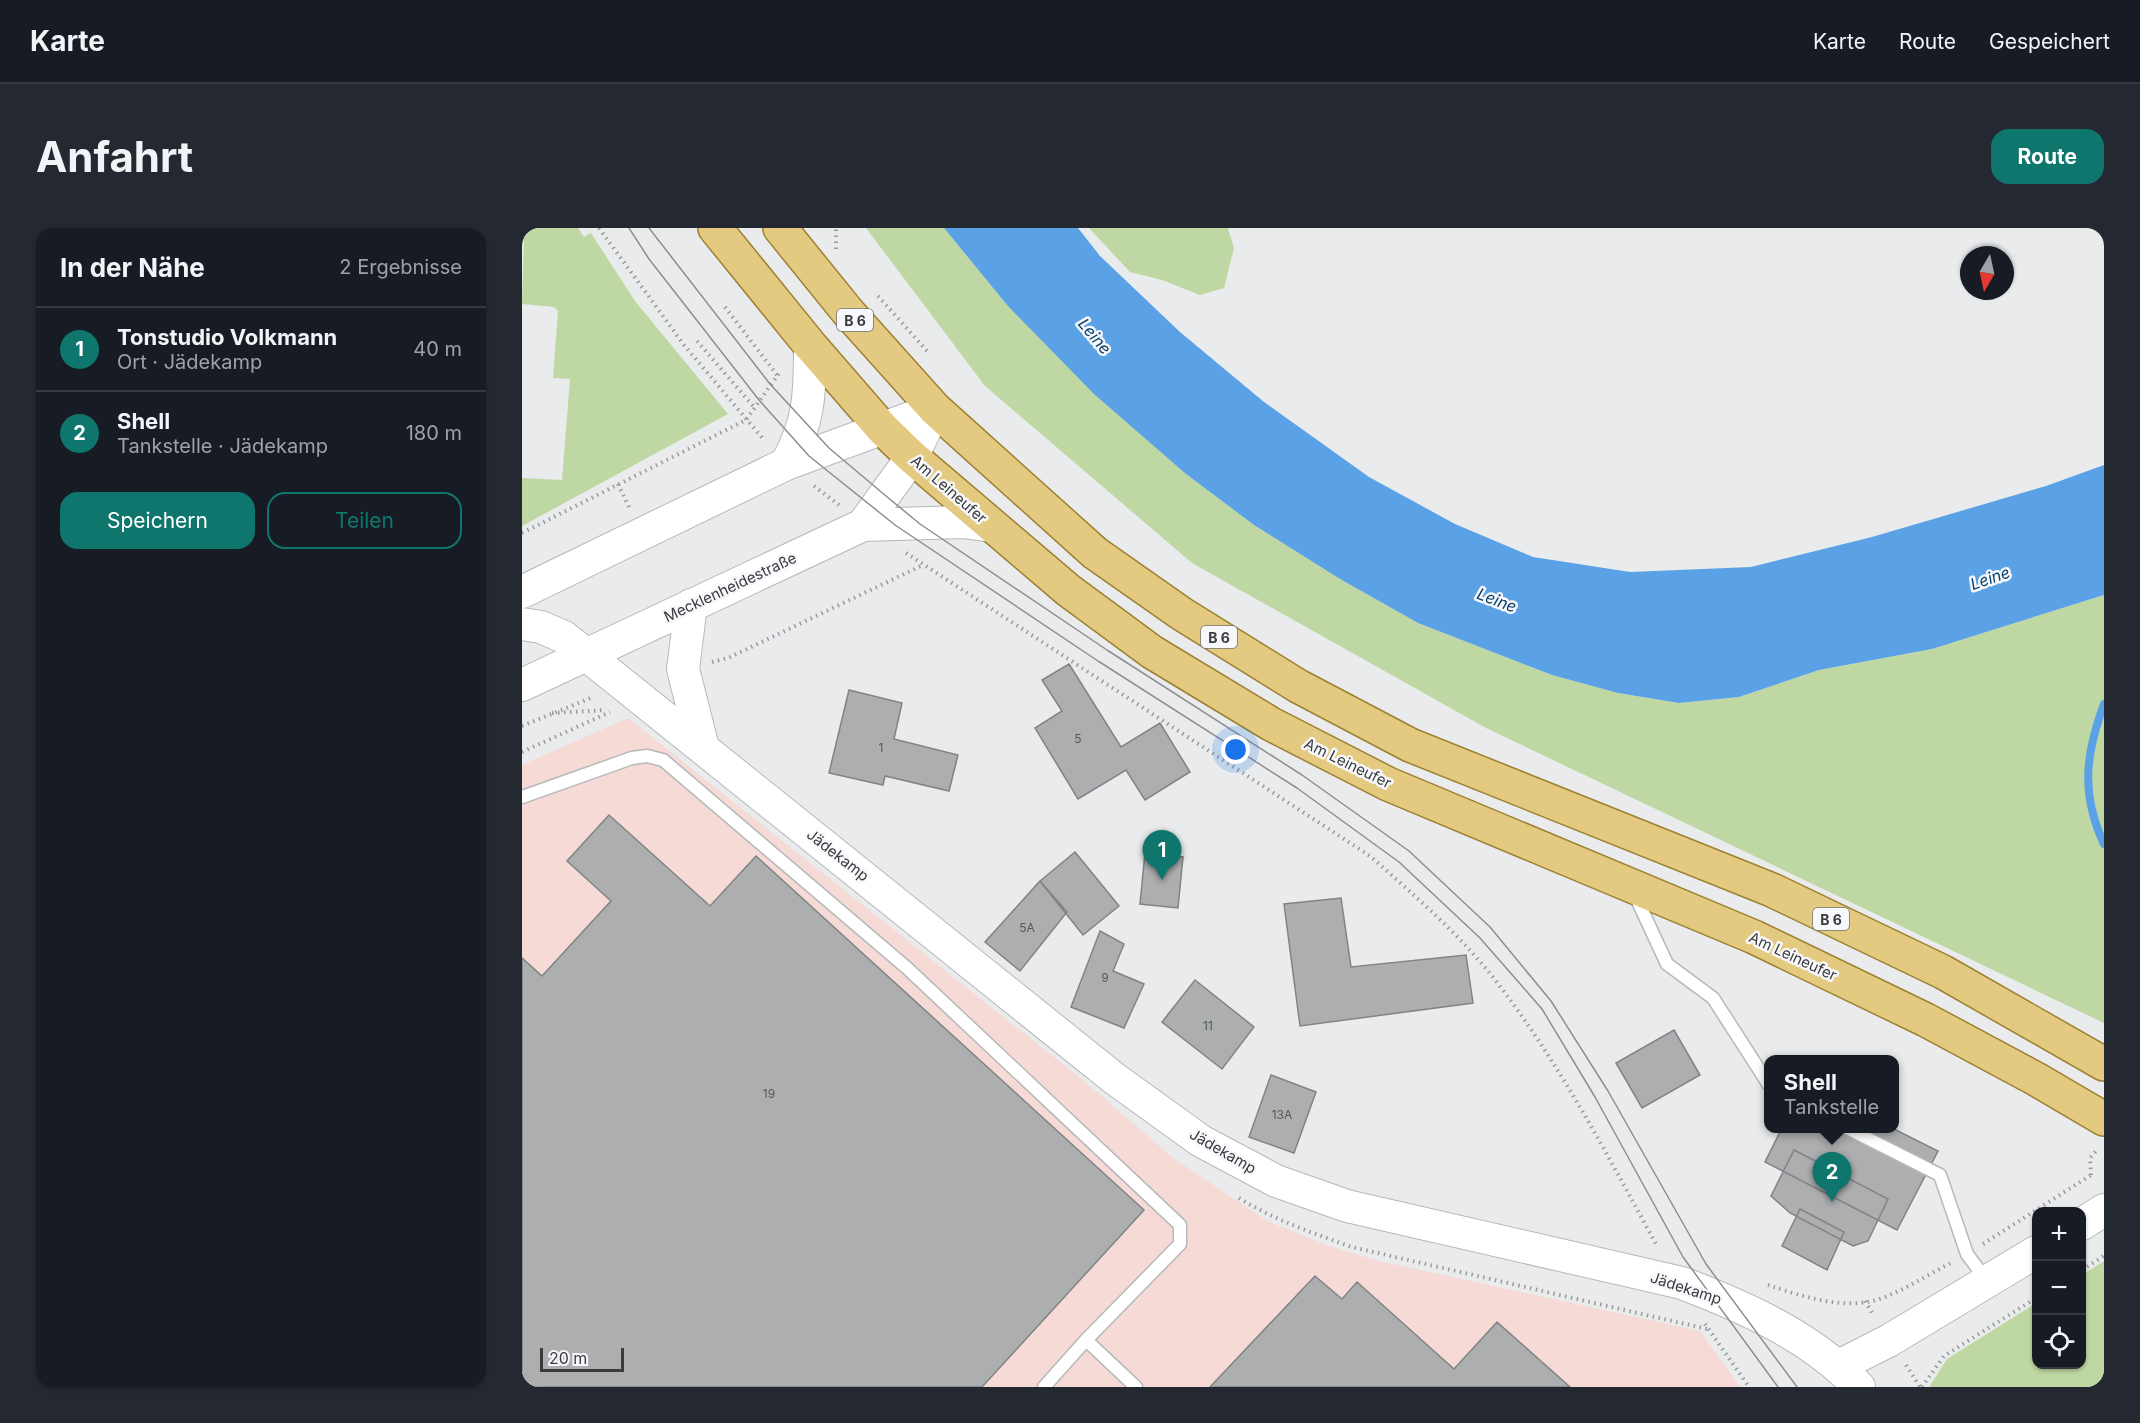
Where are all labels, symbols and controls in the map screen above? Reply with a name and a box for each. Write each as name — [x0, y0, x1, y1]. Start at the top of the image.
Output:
text: Karte — [30, 24, 105, 58]
text: Karte — [1813, 29, 1866, 54]
text: Route — [1899, 29, 1956, 54]
text: Gespeichert — [1989, 29, 2110, 54]
button: Route — [1991, 129, 2104, 184]
text: Anfahrt — [36, 131, 193, 182]
north arrow — [1960, 246, 2014, 300]
text: In der Nähe — [60, 252, 205, 283]
text: 2 Ergebnisse — [339, 255, 462, 279]
road number: B 6 — [837, 309, 873, 331]
water label: Leine — [1074, 314, 1116, 358]
text: Tonstudio Volkmann — [117, 324, 337, 350]
text: 1 — [75, 337, 84, 361]
text: 40 m — [413, 337, 462, 361]
text: Ort · Jädekamp — [117, 350, 262, 374]
text: Shell — [117, 408, 170, 434]
text: 2 — [73, 421, 86, 445]
text: 180 m — [406, 421, 462, 445]
text: Tankstelle · Jädekamp — [117, 434, 328, 458]
street label: Am Leineufer — [907, 451, 991, 527]
button: Speichern — [60, 492, 255, 549]
button: Teilen — [267, 492, 462, 549]
street label: Mecklenheidestraße — [661, 548, 799, 626]
water label: Leine — [1967, 562, 2013, 594]
water label: Leine — [1474, 583, 1520, 617]
road number: B 6 — [1201, 626, 1237, 648]
house number: 5 — [1074, 731, 1082, 746]
street label: Am Leineufer — [1301, 734, 1395, 792]
your location — [1221, 735, 1250, 764]
house number: 1 — [879, 740, 883, 755]
street label: Jädekamp — [803, 825, 873, 885]
pin: 1 — [1142, 830, 1182, 880]
road number: B 6 — [1813, 908, 1849, 930]
house number: 5A — [1019, 920, 1035, 935]
street label: Am Leineufer — [1746, 927, 1840, 985]
house number: 9 — [1101, 970, 1109, 985]
house number: 11 — [1203, 1018, 1213, 1033]
popup — [1764, 1055, 1899, 1133]
text: Shell — [1784, 1069, 1837, 1095]
house number: 19 — [763, 1086, 775, 1101]
text: Tankstelle — [1784, 1095, 1879, 1119]
house number: 13A — [1272, 1107, 1292, 1122]
street label: Jädekamp — [1186, 1124, 1260, 1178]
pin: 2 — [1812, 1152, 1852, 1202]
map controls — [2032, 1207, 2086, 1369]
button: + — [2032, 1207, 2086, 1261]
button: − — [2032, 1261, 2086, 1315]
street label: Jädekamp — [1648, 1268, 1724, 1308]
button: locate — [2032, 1315, 2086, 1369]
scale bar — [540, 1345, 624, 1372]
text: 20 m — [549, 1348, 587, 1368]

